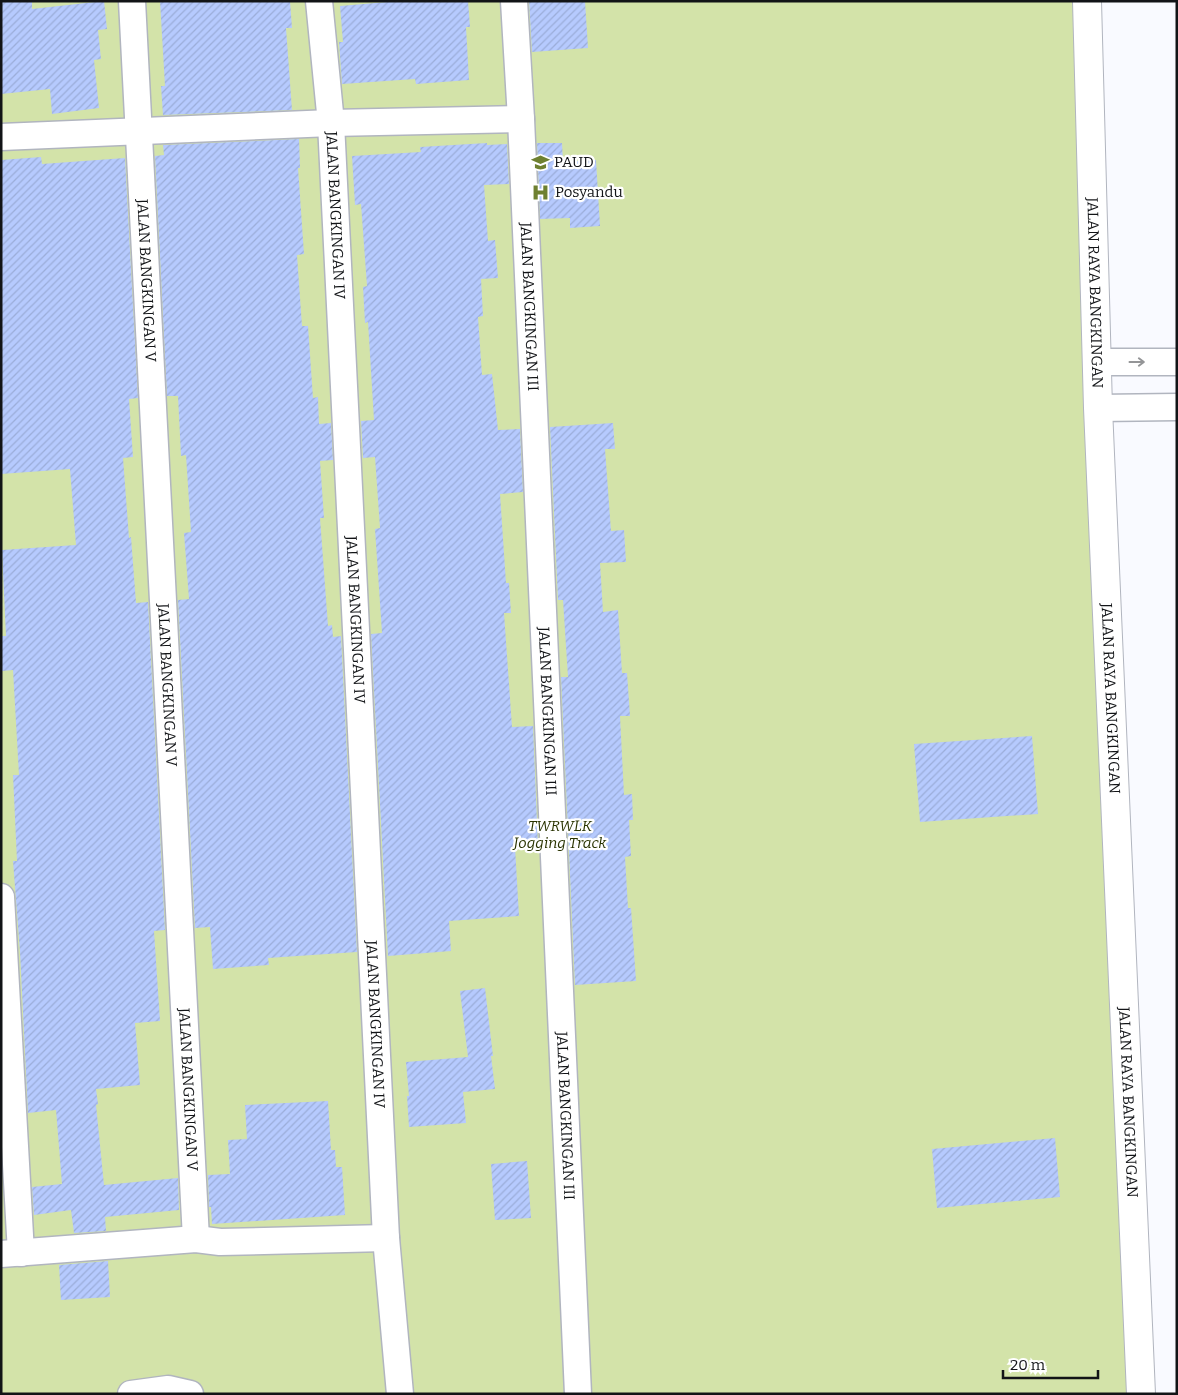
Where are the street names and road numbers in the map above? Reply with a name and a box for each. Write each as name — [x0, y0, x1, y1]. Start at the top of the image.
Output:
street label: JALAN BANGKINGAN IV — [322, 130, 349, 300]
street label: JALAN RAYA BANGKINGAN — [1083, 196, 1106, 389]
street label: JALAN BANGKINGAN V — [133, 198, 160, 363]
street label: JALAN BANGKINGAN III — [517, 221, 542, 391]
street label: JALAN BANGKINGAN IV — [342, 534, 369, 705]
street label: JALAN BANGKINGAN V — [154, 602, 181, 768]
street label: JALAN RAYA BANGKINGAN — [1097, 602, 1124, 795]
street label: JALAN BANGKINGAN III — [535, 625, 560, 796]
street label: JALAN BANGKINGAN IV — [362, 939, 389, 1109]
street label: JALAN RAYA BANGKINGAN — [1115, 1005, 1141, 1198]
street label: JALAN BANGKINGAN V — [175, 1006, 202, 1172]
street label: JALAN BANGKINGAN III — [553, 1030, 578, 1201]

